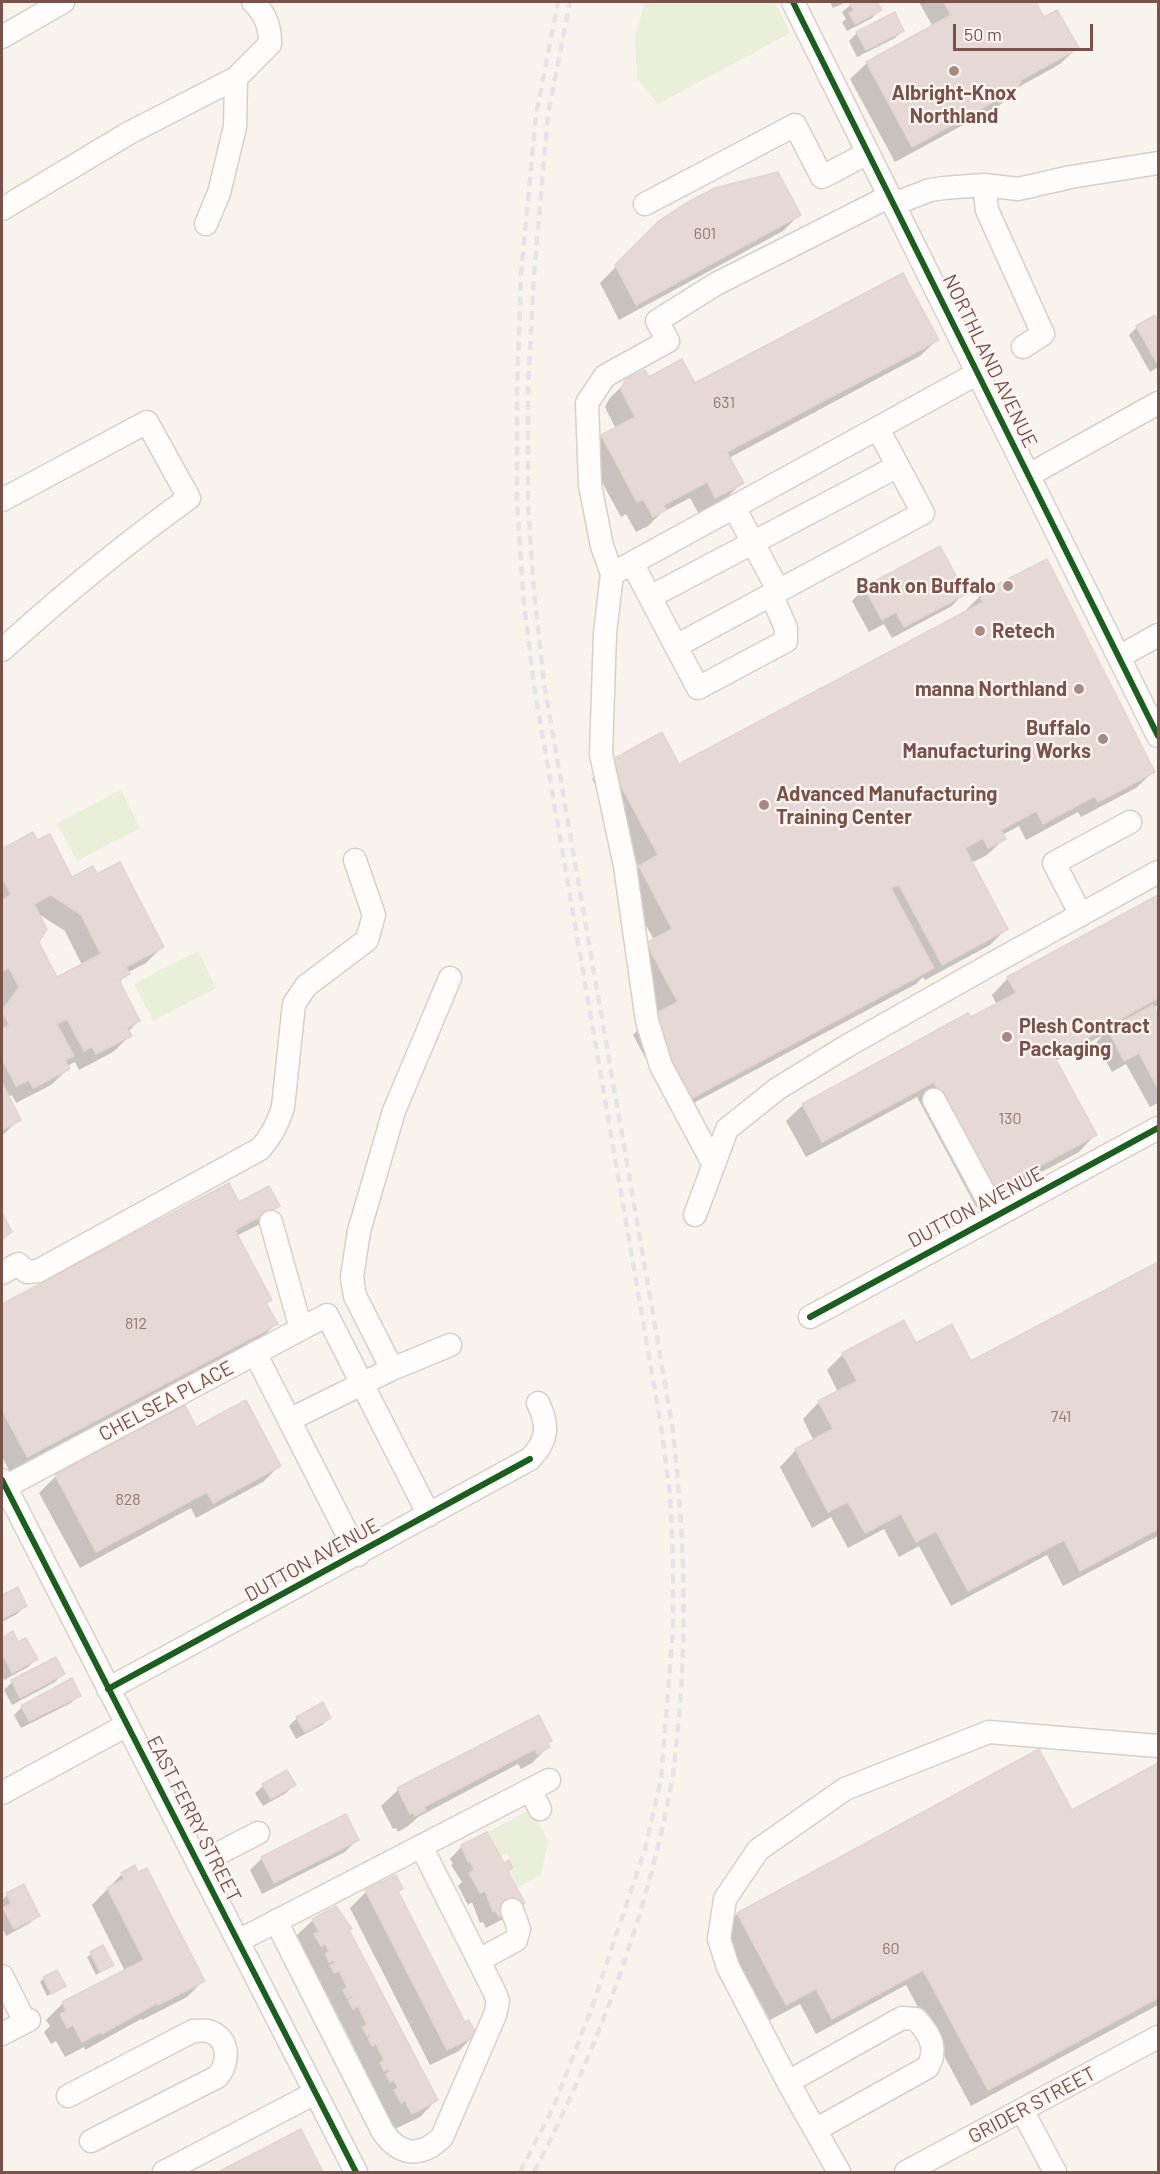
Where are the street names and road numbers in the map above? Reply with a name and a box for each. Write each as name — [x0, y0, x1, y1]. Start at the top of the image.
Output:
street label: NORTHLAND AVENUE — [938, 270, 1042, 452]
street label: DUTTON AVENUE — [904, 1161, 1048, 1253]
street label: CHELSEA PLACE — [95, 1355, 237, 1447]
street label: DUTTON AVENUE — [240, 1513, 384, 1607]
street label: EAST FERRY STREET — [142, 1732, 246, 1906]
street label: GRIDER STREET — [964, 2061, 1100, 2149]

